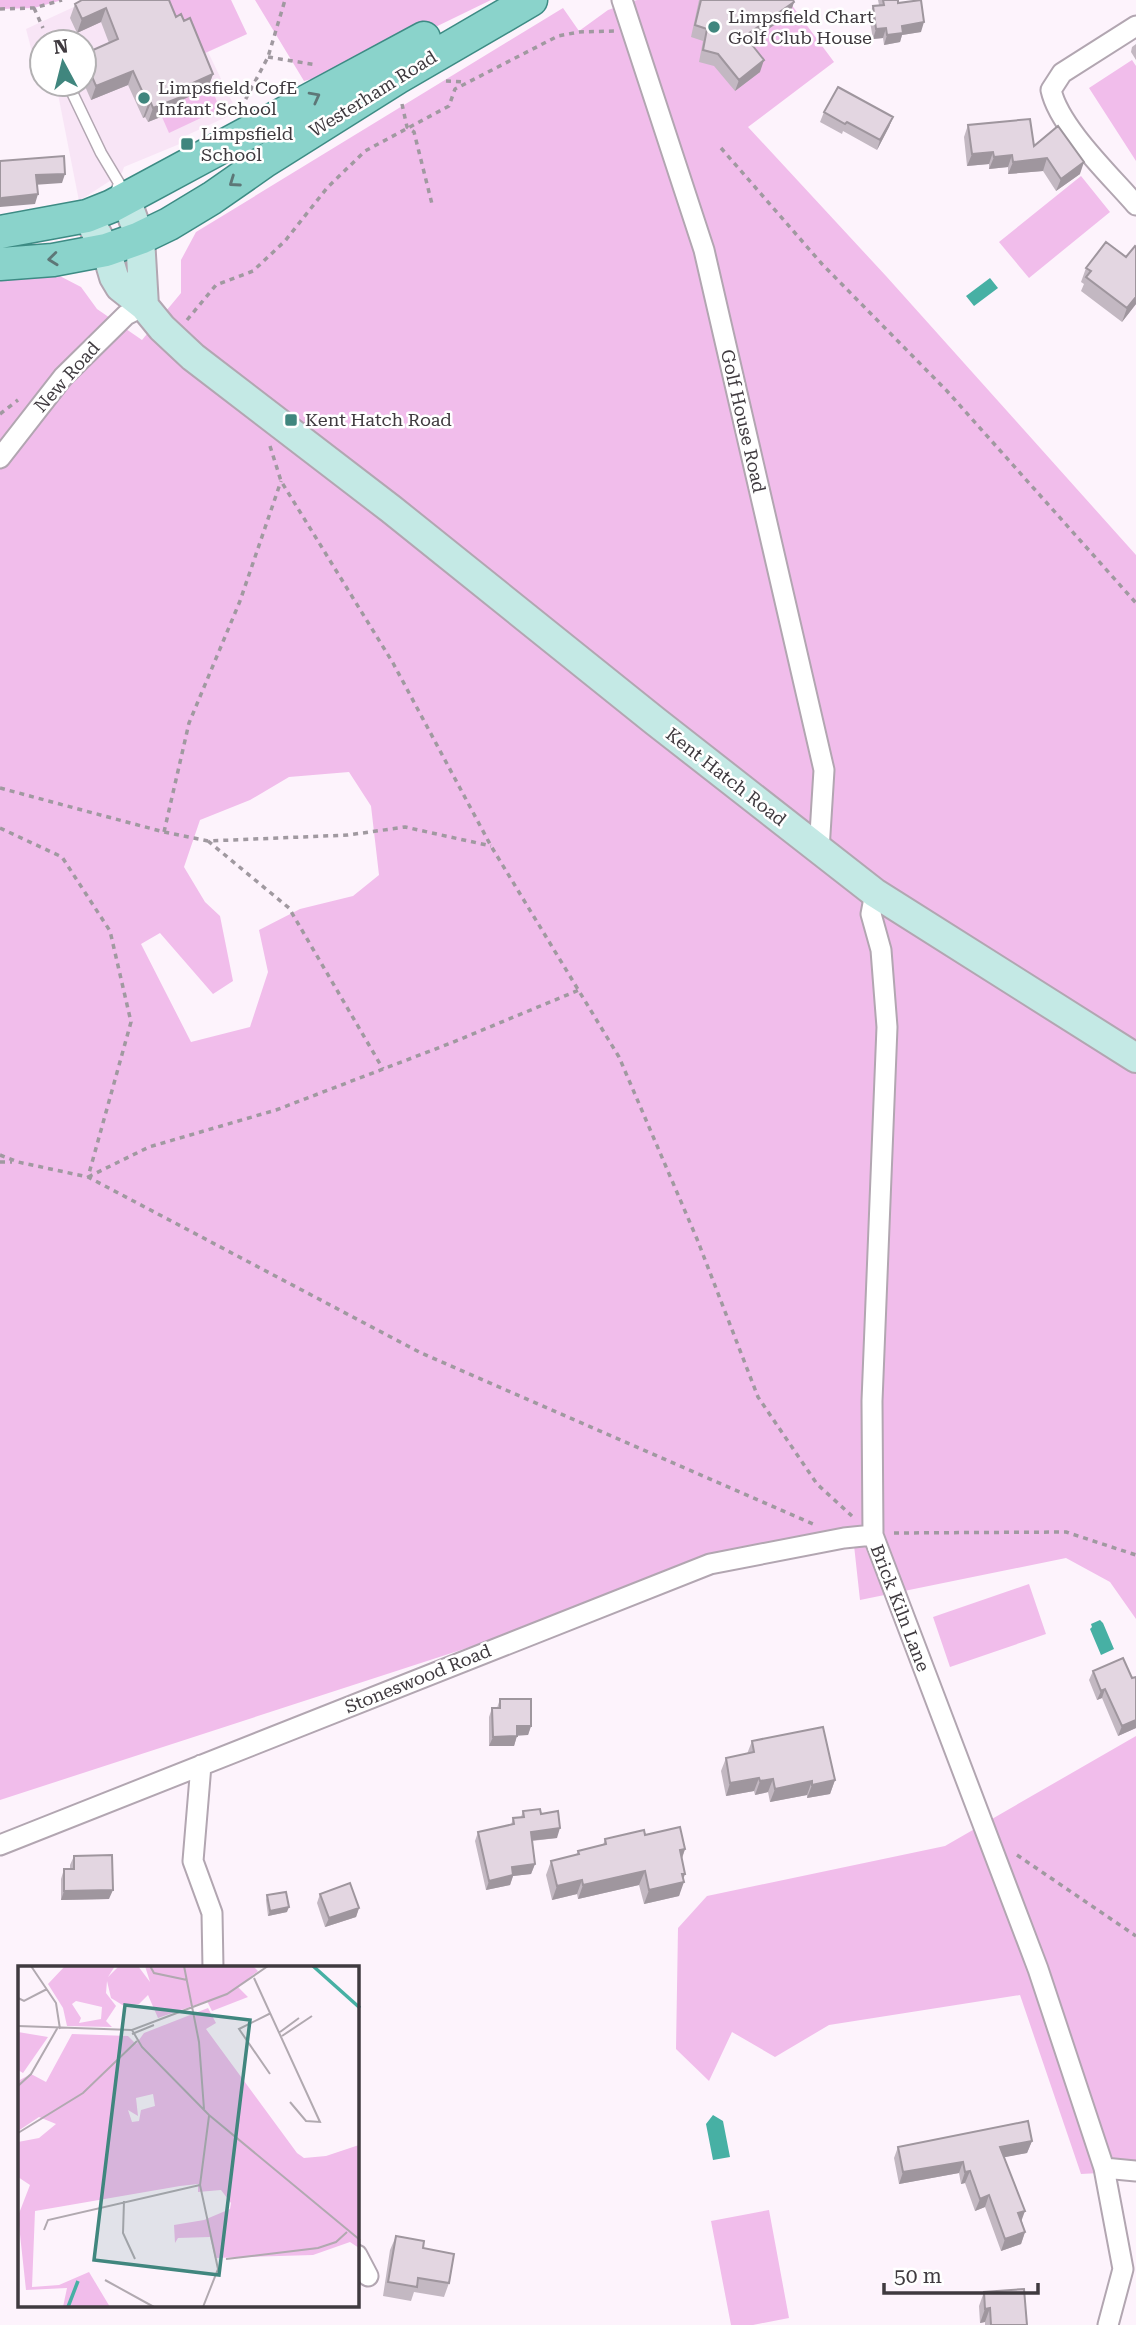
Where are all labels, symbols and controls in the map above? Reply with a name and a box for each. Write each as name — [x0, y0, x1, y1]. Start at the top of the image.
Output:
place label: Limpsfield Chart Golf Club House — [728, 6, 874, 48]
marker: Limpsfield Chart Golf Club House — [706, 19, 722, 35]
north arrow — [28, 28, 98, 98]
text: N — [52, 34, 70, 59]
street label: Westerham Road — [305, 46, 441, 141]
place label: Limpsfield CofE Infant School — [158, 77, 297, 119]
marker: Limpsfield CofE Infant School — [136, 90, 152, 106]
one-way arrow — [308, 92, 320, 105]
place label: Limpsfield School — [201, 123, 294, 165]
marker: Limpsfield School — [179, 136, 195, 152]
one-way arrow — [229, 174, 242, 187]
one-way arrow — [47, 252, 59, 267]
street label: New Road — [30, 337, 104, 416]
street label: Golf House Road — [717, 347, 770, 495]
place label: Kent Hatch Road — [305, 409, 452, 430]
marker: Kent Hatch Road — [283, 412, 299, 428]
street label: Kent Hatch Road — [662, 723, 791, 830]
street label: Brick Kiln Lane — [867, 1541, 934, 1674]
street label: Stoneswood Road — [342, 1639, 494, 1717]
inset map — [18, 1966, 359, 2308]
scale bar — [884, 2252, 1038, 2296]
text: 50 m — [894, 2264, 942, 2288]

